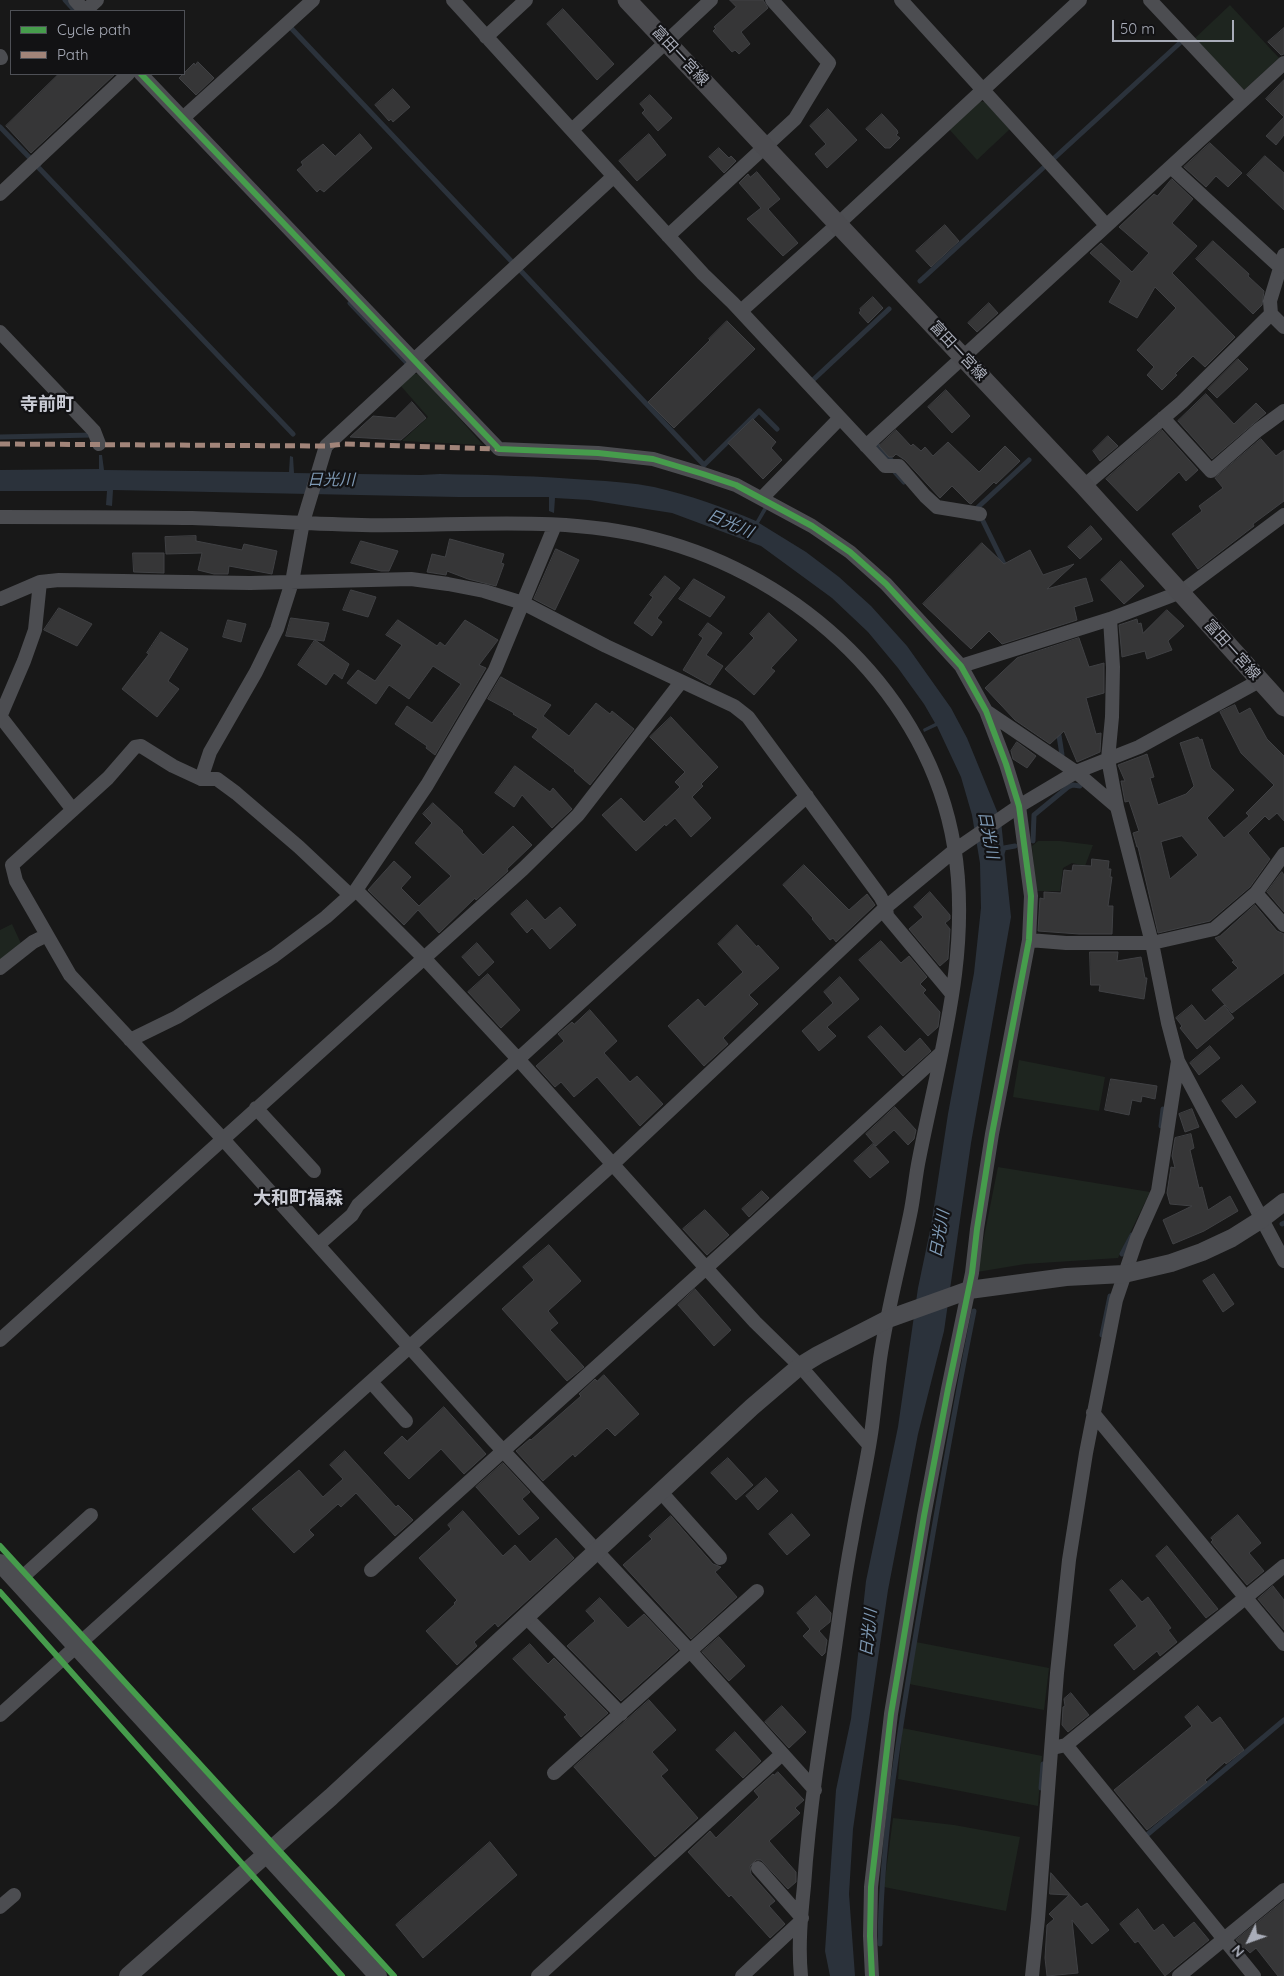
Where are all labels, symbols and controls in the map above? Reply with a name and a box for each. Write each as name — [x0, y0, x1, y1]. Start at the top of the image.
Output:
legend — [10, 10, 185, 75]
scale bar — [1114, 10, 1236, 42]
text: 50 m — [1120, 19, 1155, 38]
text: Cycle path — [57, 20, 131, 39]
street label: 富田一宮線 — [648, 22, 712, 90]
text: Path — [57, 45, 89, 64]
street label: 富田一宮線 — [926, 317, 990, 385]
district label: 寺前町 — [20, 394, 74, 416]
water label: 日光川 — [307, 470, 355, 490]
water label: 日光川 — [704, 506, 756, 542]
street label: 富田一宮線 — [1200, 616, 1264, 684]
water label: 日光川 — [974, 810, 1002, 860]
district label: 大和町福森 — [253, 1188, 343, 1210]
water label: 日光川 — [926, 1209, 954, 1259]
water label: 日光川 — [857, 1608, 881, 1658]
north arrow — [1224, 1916, 1274, 1966]
text: N — [1228, 1941, 1248, 1961]

